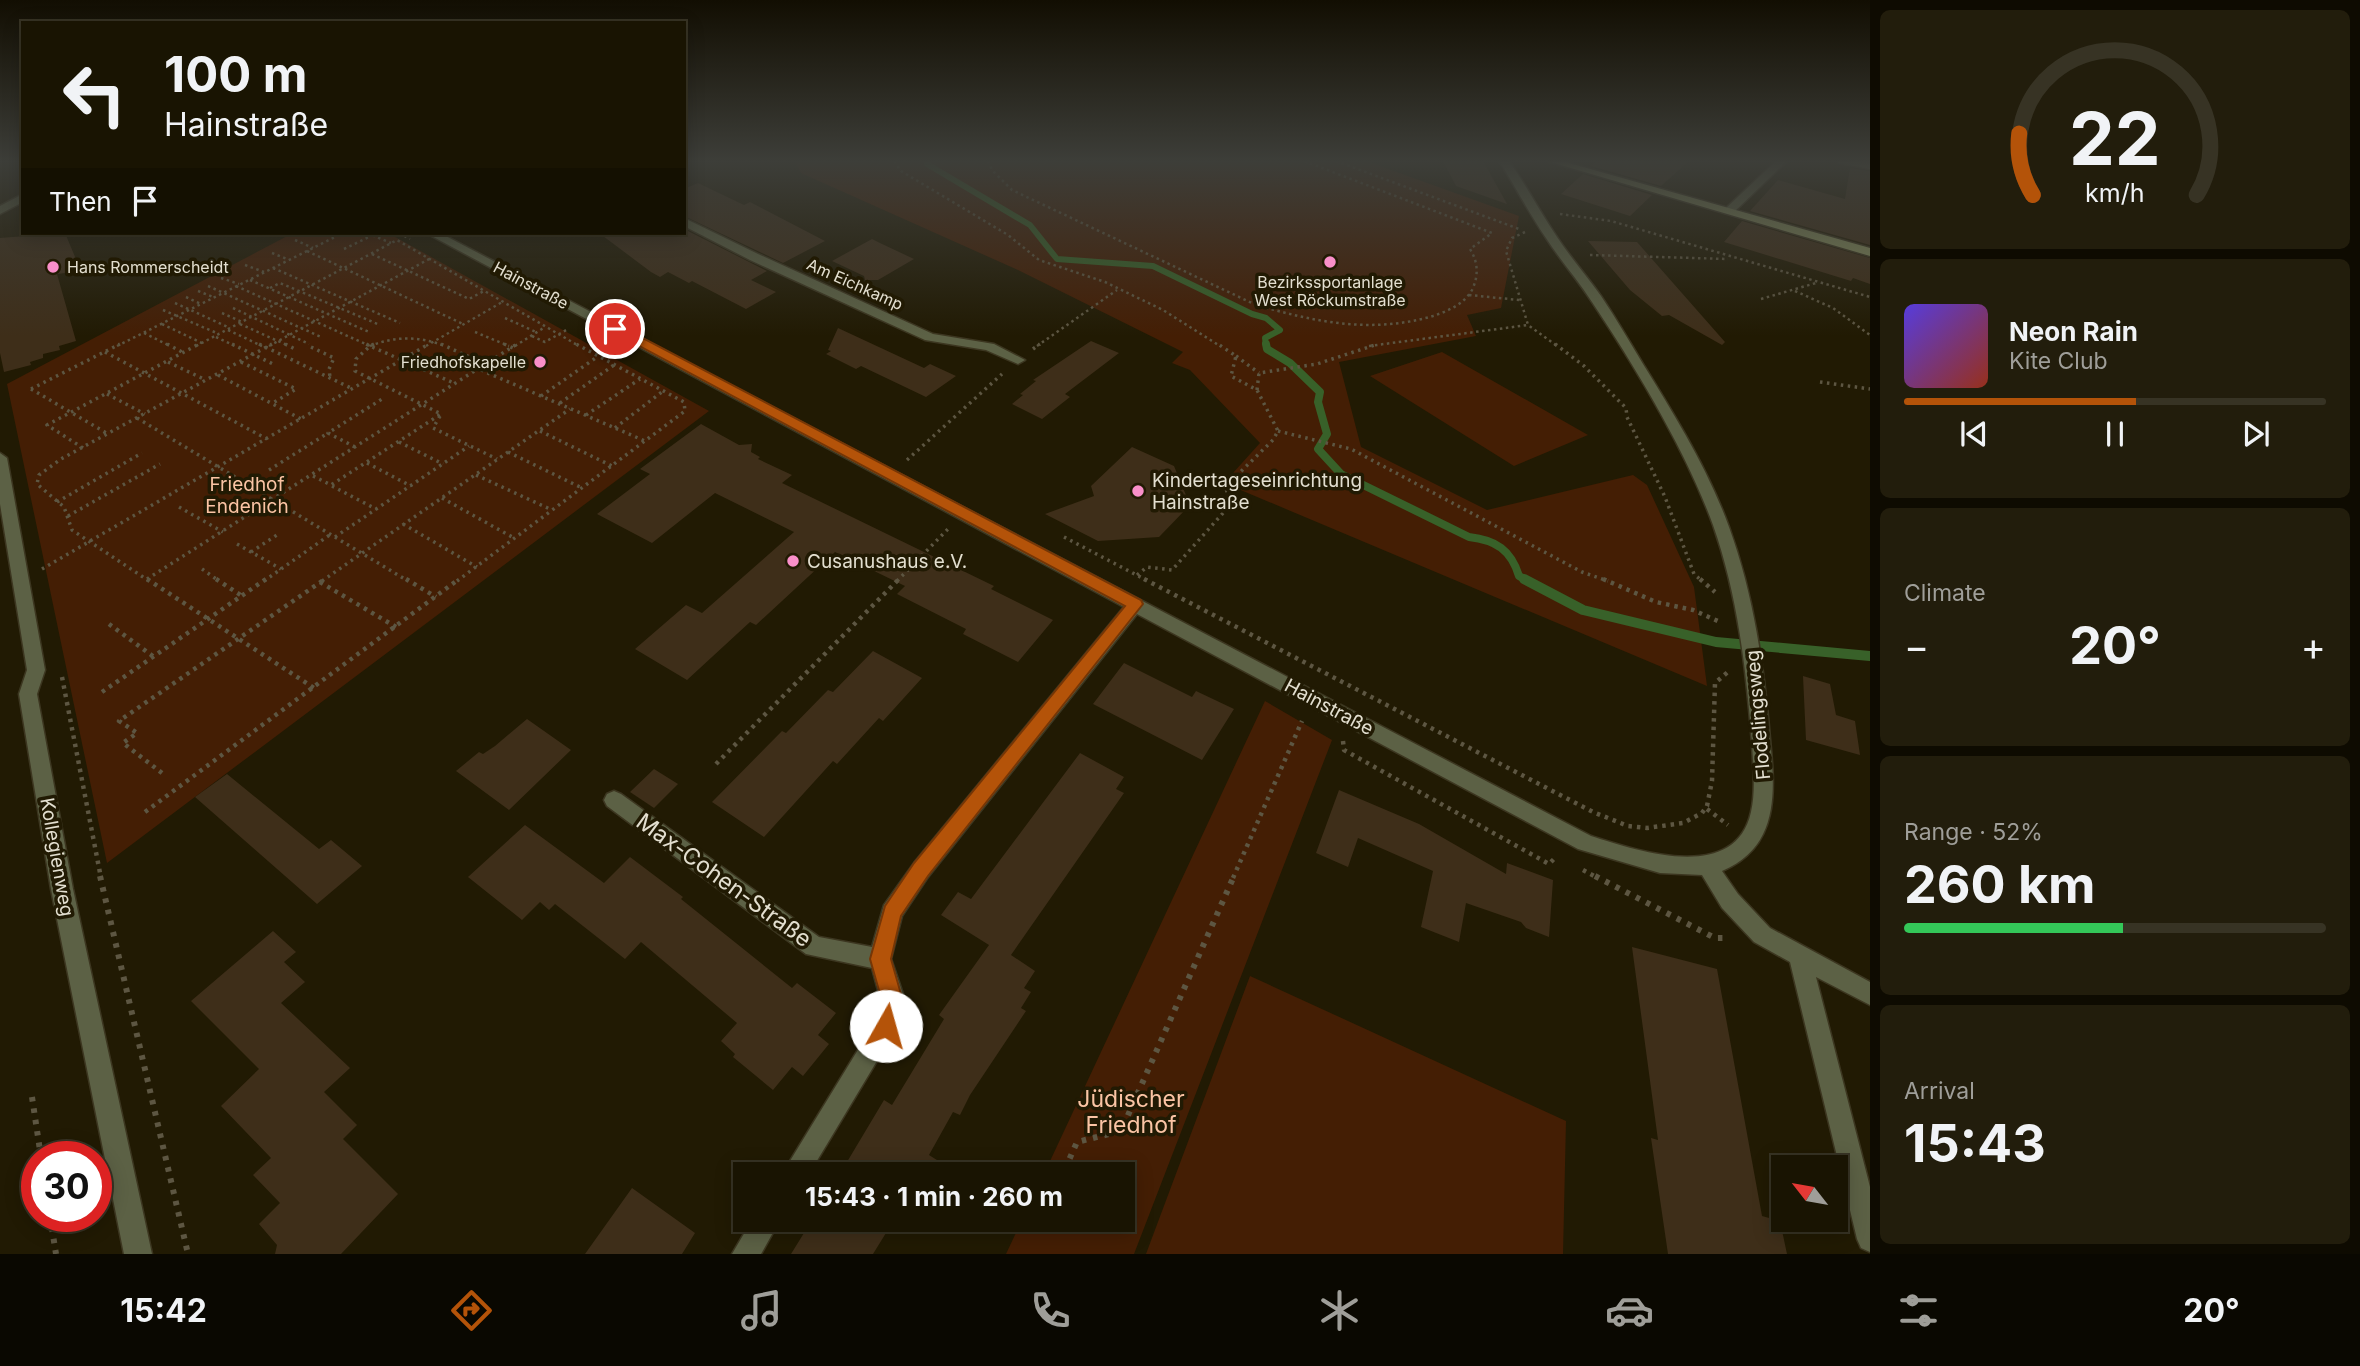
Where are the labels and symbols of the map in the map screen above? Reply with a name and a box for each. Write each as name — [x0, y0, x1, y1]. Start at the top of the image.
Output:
street label: Am Eichkamp — [804, 254, 906, 314]
marker: Bezirkssportanlage West Röckumstraße — [1322, 254, 1338, 270]
place label: Hans Rommerscheidt — [67, 257, 229, 277]
street label: Hainstraße — [490, 257, 572, 313]
marker: Hans Rommerscheidt — [45, 259, 61, 275]
place label: Bezirkssportanlage West Röckumstraße — [1254, 272, 1406, 310]
pin — [585, 299, 645, 359]
place label: Friedhofskapelle — [401, 352, 526, 372]
marker: Friedhofskapelle — [532, 354, 548, 370]
place label: Kindertageseinrichtung Hainstraße — [1152, 469, 1362, 514]
park label: Friedhof Endenich — [205, 473, 289, 518]
marker: Kindertageseinrichtung Hainstraße — [1130, 483, 1146, 499]
place label: Cusanushaus e.V. — [807, 550, 967, 573]
marker: Cusanushaus e.V. — [785, 553, 801, 569]
street label: Flodelingsweg — [1741, 649, 1775, 781]
street label: Hainstraße — [1281, 674, 1377, 740]
street label: Kollegienweg — [35, 796, 79, 918]
street label: Max-Cohen-Straße — [631, 807, 817, 953]
position arrow — [849, 989, 923, 1063]
park label: Jüdischer Friedhof — [1077, 1085, 1185, 1139]
speed limit sign: 30 — [21, 1141, 112, 1232]
north arrow — [1771, 1155, 1848, 1232]

